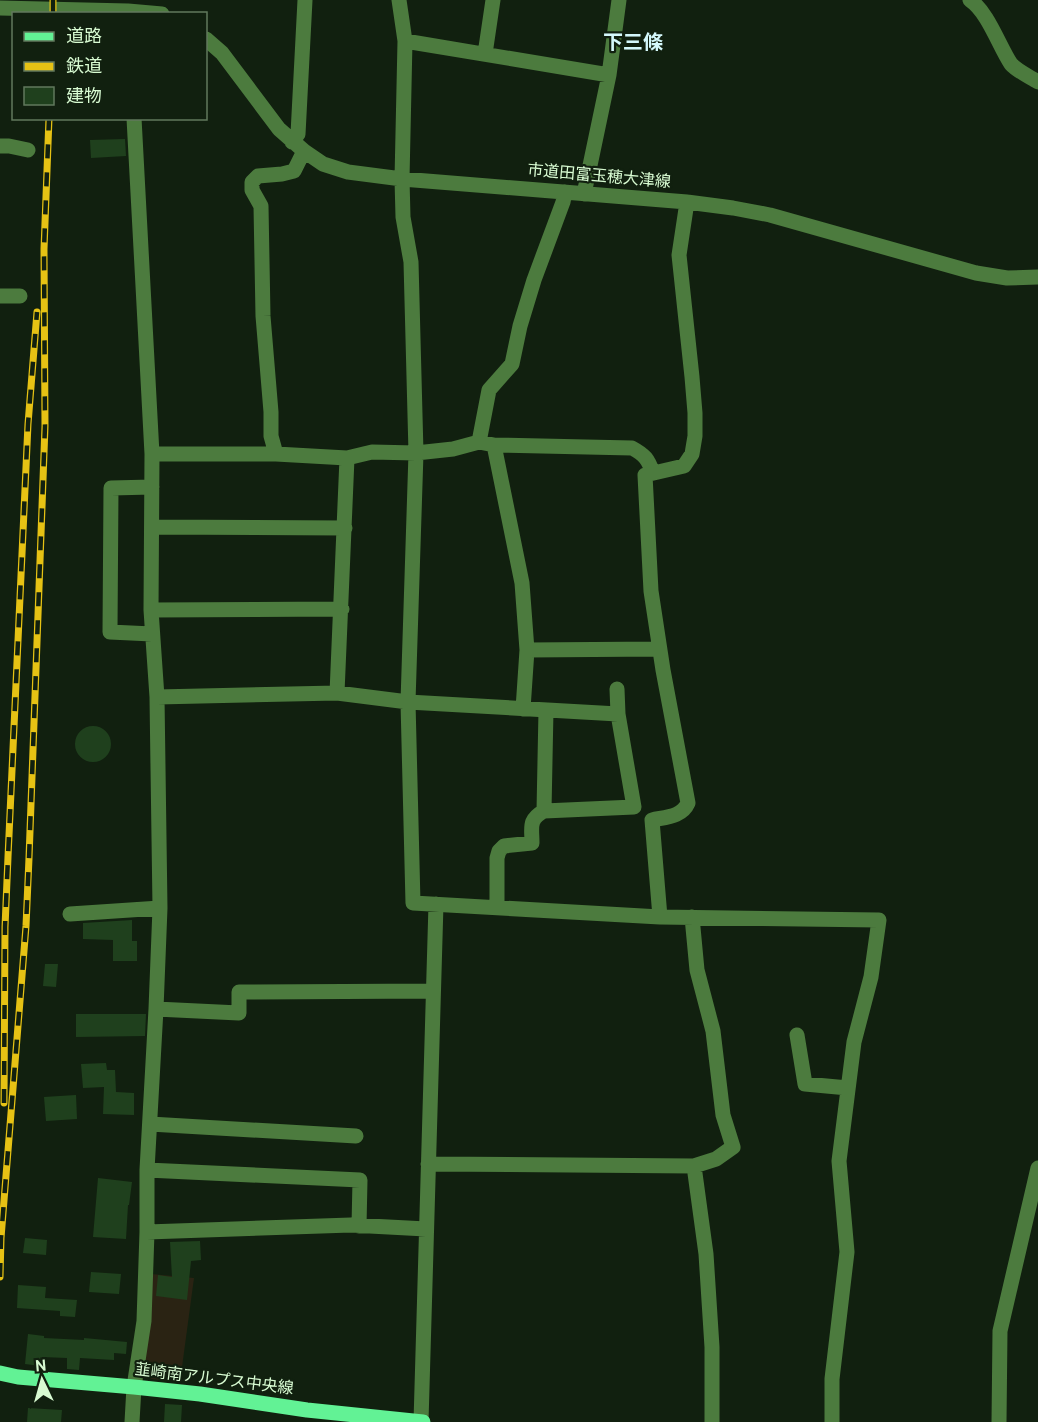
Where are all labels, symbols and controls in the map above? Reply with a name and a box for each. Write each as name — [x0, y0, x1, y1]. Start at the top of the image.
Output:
legend — [12, 12, 207, 120]
text: 道路 — [66, 26, 102, 49]
district label: 下三條 — [603, 31, 663, 57]
text: 鉄道 — [66, 56, 102, 79]
text: 建物 — [66, 86, 102, 109]
street label: 市道田富玉穂大津線 — [526, 161, 672, 193]
north arrow — [12, 1350, 72, 1410]
text: N — [34, 1357, 47, 1378]
street label: 韮崎南アルプス中央線 — [133, 1360, 295, 1400]

